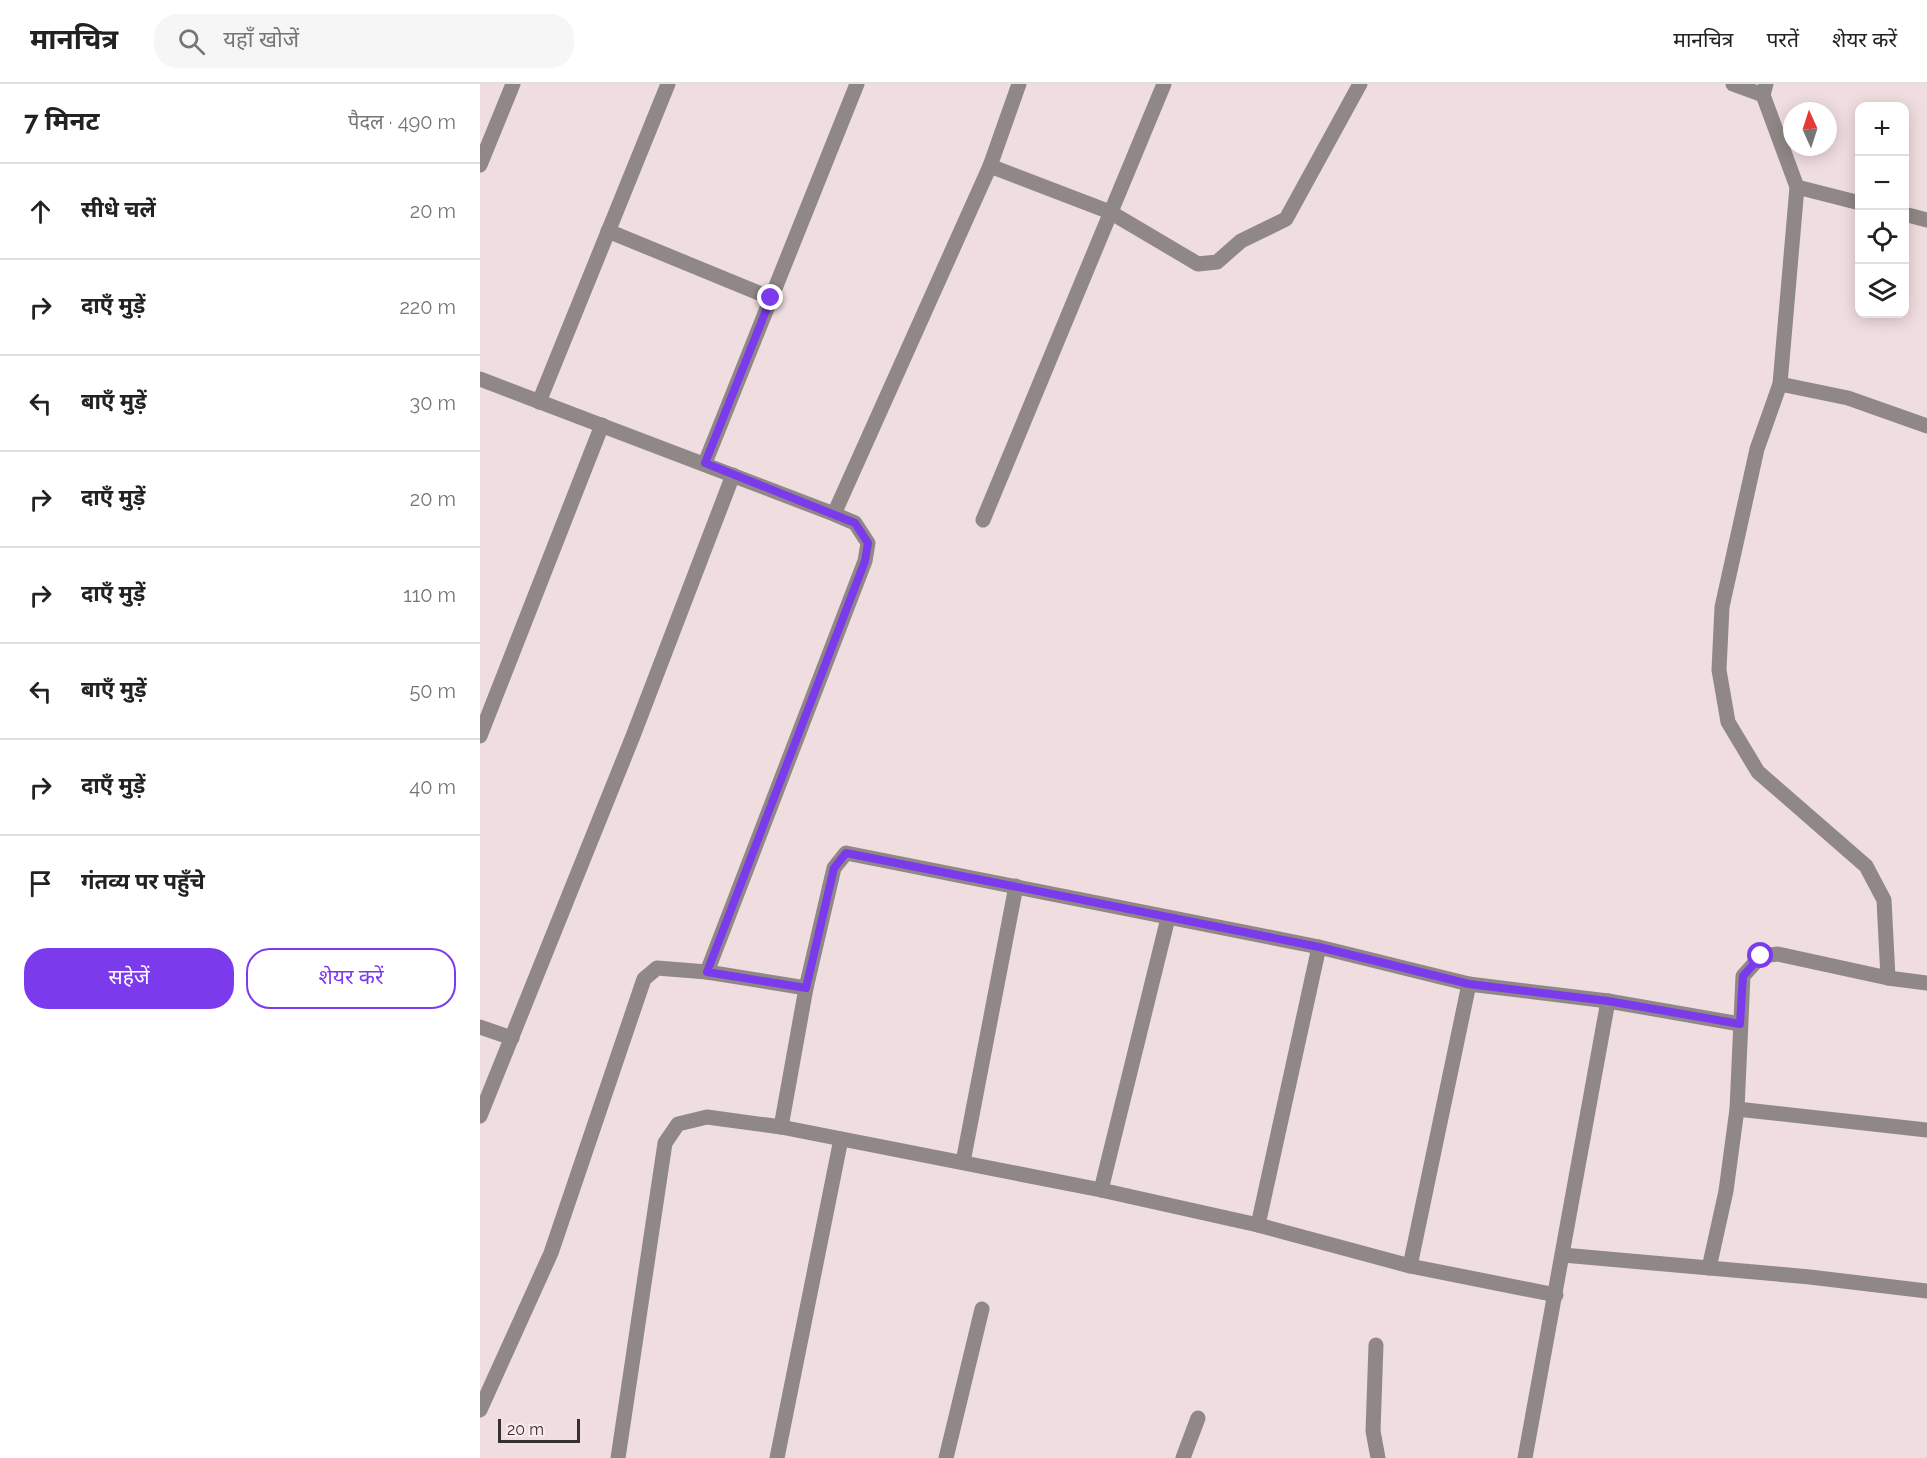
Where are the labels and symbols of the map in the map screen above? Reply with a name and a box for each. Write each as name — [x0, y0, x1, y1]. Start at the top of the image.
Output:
north arrow — [1783, 102, 1837, 156]
route end — [757, 284, 783, 310]
route start — [1747, 942, 1773, 968]
scale bar — [498, 1416, 580, 1444]

